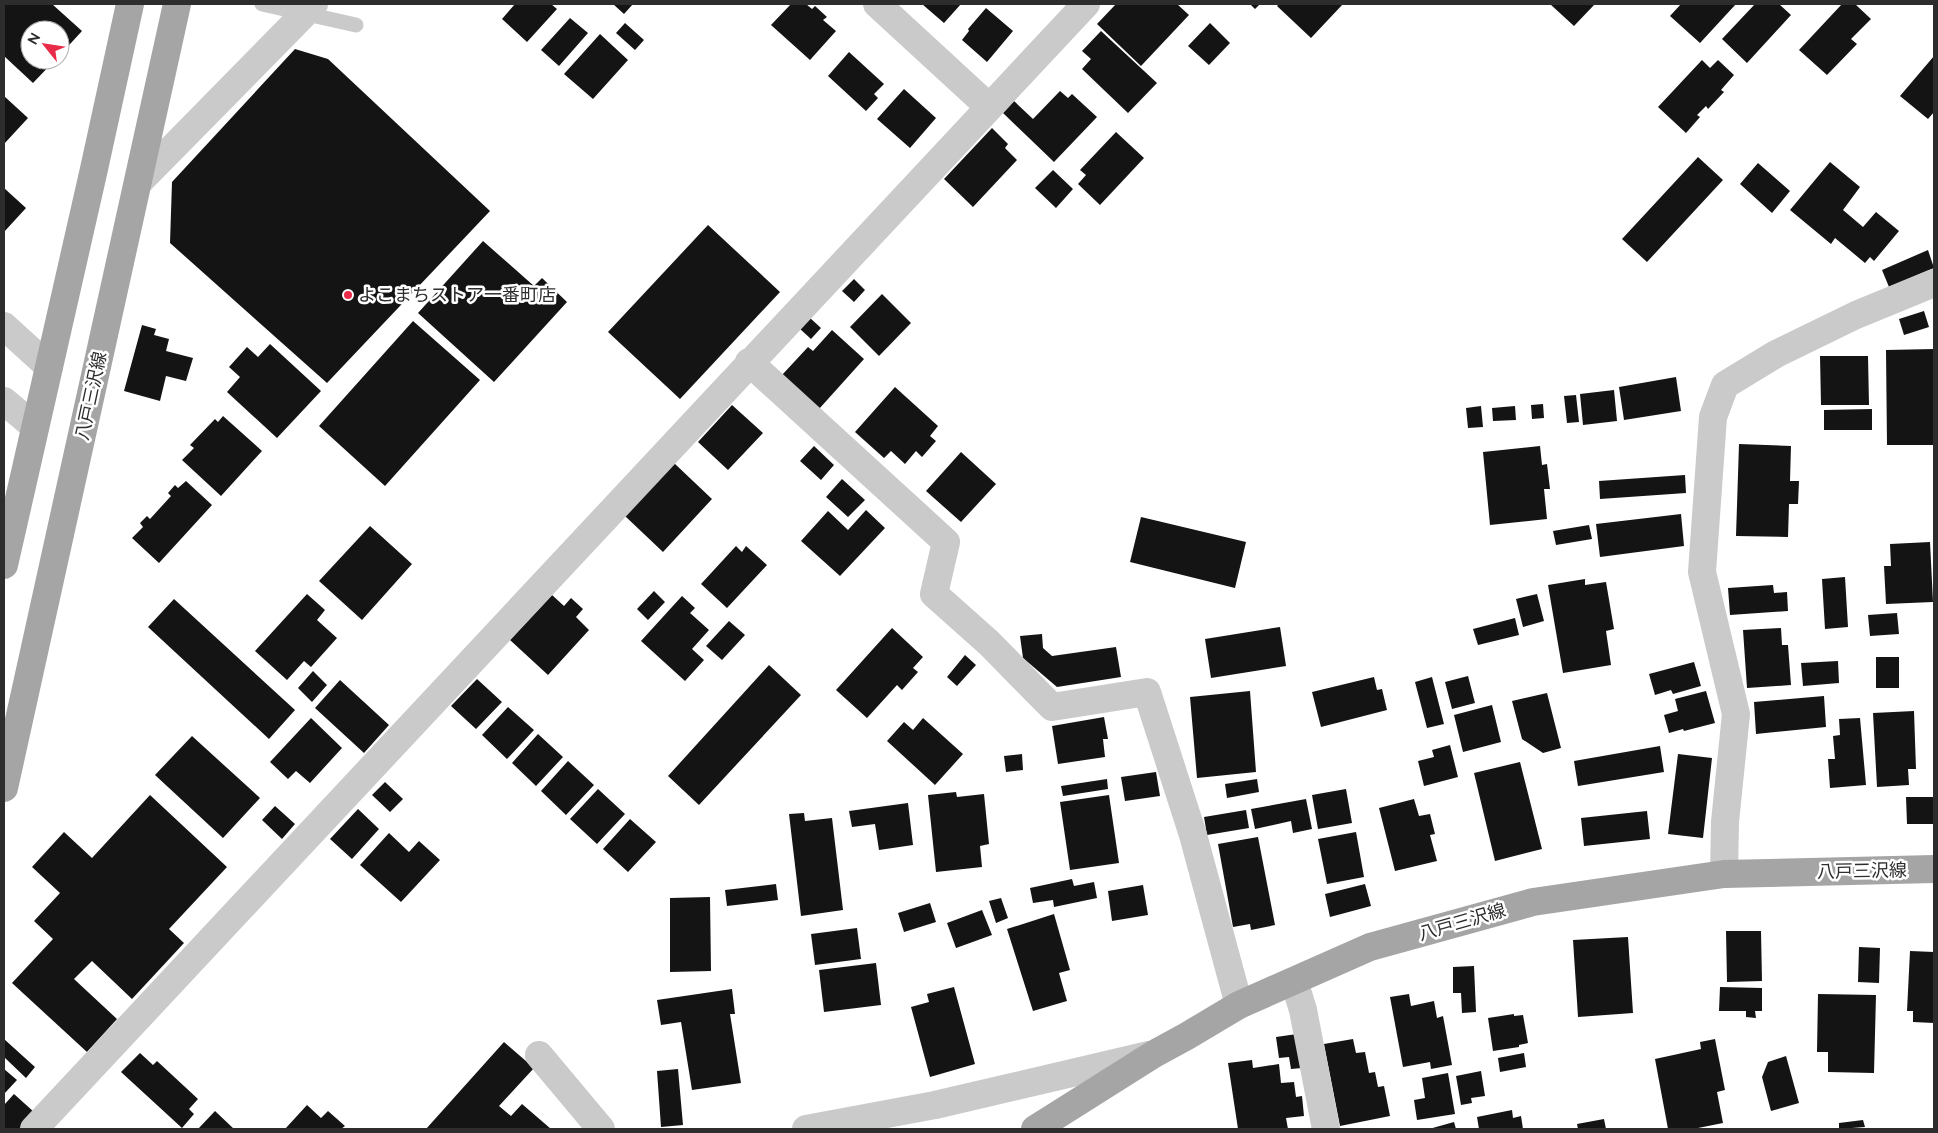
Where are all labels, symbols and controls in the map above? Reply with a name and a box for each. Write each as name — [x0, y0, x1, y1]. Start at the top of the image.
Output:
north arrow — [20, 20, 70, 70]
text: N — [24, 30, 43, 47]
place label: よこまちストア一番町店 — [358, 284, 556, 305]
marker: よこまちストア一番町店 — [342, 289, 354, 301]
street label: 八戸三沢線 — [71, 350, 110, 442]
street label: 八戸三沢線 — [1817, 859, 1907, 882]
street label: 八戸三沢線 — [1416, 899, 1508, 944]

